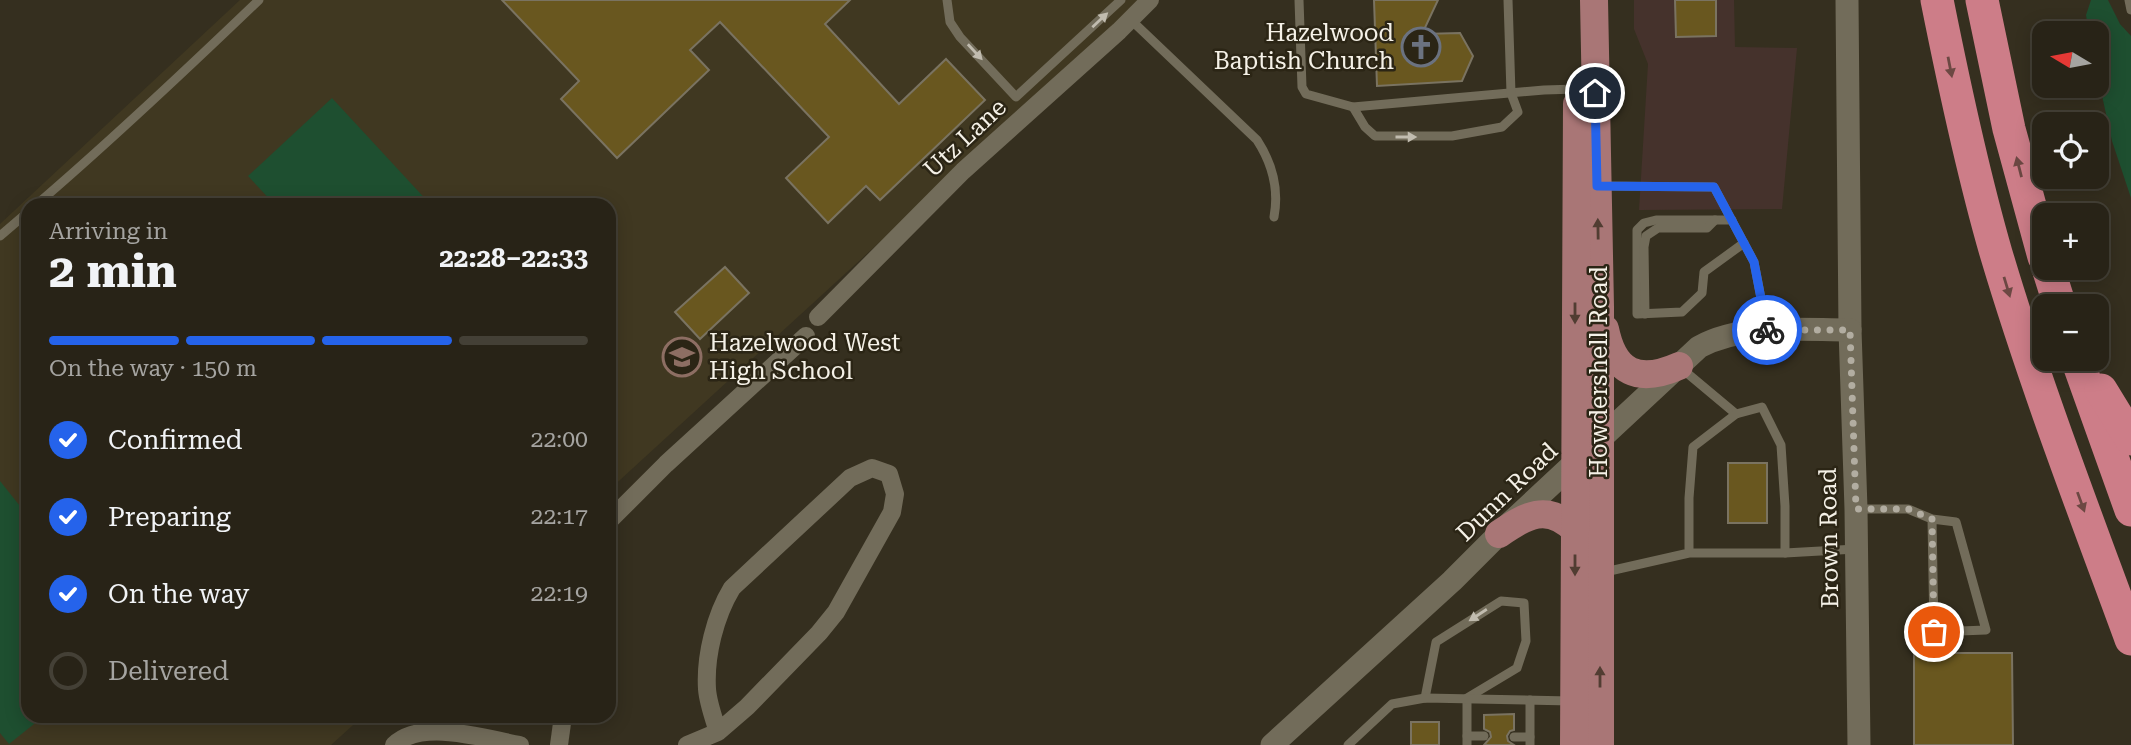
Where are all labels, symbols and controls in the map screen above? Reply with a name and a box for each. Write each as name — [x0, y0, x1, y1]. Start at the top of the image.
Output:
one-way arrow — [1091, 12, 1108, 28]
place label: Hazelwood Baptish Church — [1214, 19, 1394, 75]
north arrow — [2032, 21, 2109, 98]
map controls — [2032, 21, 2109, 371]
church icon: Hazelwood Baptish Church — [1400, 26, 1442, 68]
one-way arrow — [966, 43, 982, 60]
one-way arrow — [1945, 56, 1956, 78]
pin — [1565, 63, 1625, 123]
icon: home — [1576, 74, 1614, 112]
street label: Utz Lane — [918, 93, 1012, 183]
button: locate — [2032, 112, 2109, 189]
one-way arrow — [1395, 131, 1417, 143]
one-way arrow — [2013, 156, 2024, 178]
button: + — [2032, 203, 2109, 280]
text: Arriving in — [49, 218, 168, 245]
one-way arrow — [1592, 218, 1604, 240]
text: 22:28–22:33 — [439, 243, 588, 273]
text: 2 min — [49, 244, 177, 298]
street label: Howdershell Road — [1585, 266, 1613, 478]
one-way arrow — [2002, 277, 2012, 298]
button: − — [2032, 294, 2109, 371]
courier — [1732, 295, 1802, 365]
one-way arrow — [1569, 302, 1581, 324]
icon: bike — [1748, 311, 1786, 349]
place label: Hazelwood West High School — [709, 329, 901, 385]
school or university icon: Hazelwood West High School — [661, 336, 703, 378]
text: On the way · 150 m — [49, 355, 257, 382]
icon: check — [49, 421, 87, 459]
text: Confirmed — [108, 425, 243, 455]
text: 22:00 — [531, 426, 588, 453]
street label: Dunn Road — [1451, 437, 1563, 547]
street label: Brown Road — [1814, 468, 1844, 608]
one-way arrow — [2075, 492, 2086, 513]
icon: check — [49, 498, 87, 536]
text: Preparing — [108, 502, 231, 532]
text: 22:17 — [531, 503, 588, 530]
one-way arrow — [1569, 554, 1580, 576]
icon: check — [49, 575, 87, 613]
text: On the way — [108, 579, 249, 609]
text: 22:19 — [531, 580, 588, 607]
pin — [1904, 602, 1964, 662]
one-way arrow — [1469, 609, 1488, 622]
icon: bag — [1915, 613, 1953, 651]
text: Delivered — [108, 656, 229, 686]
one-way arrow — [1594, 666, 1606, 688]

